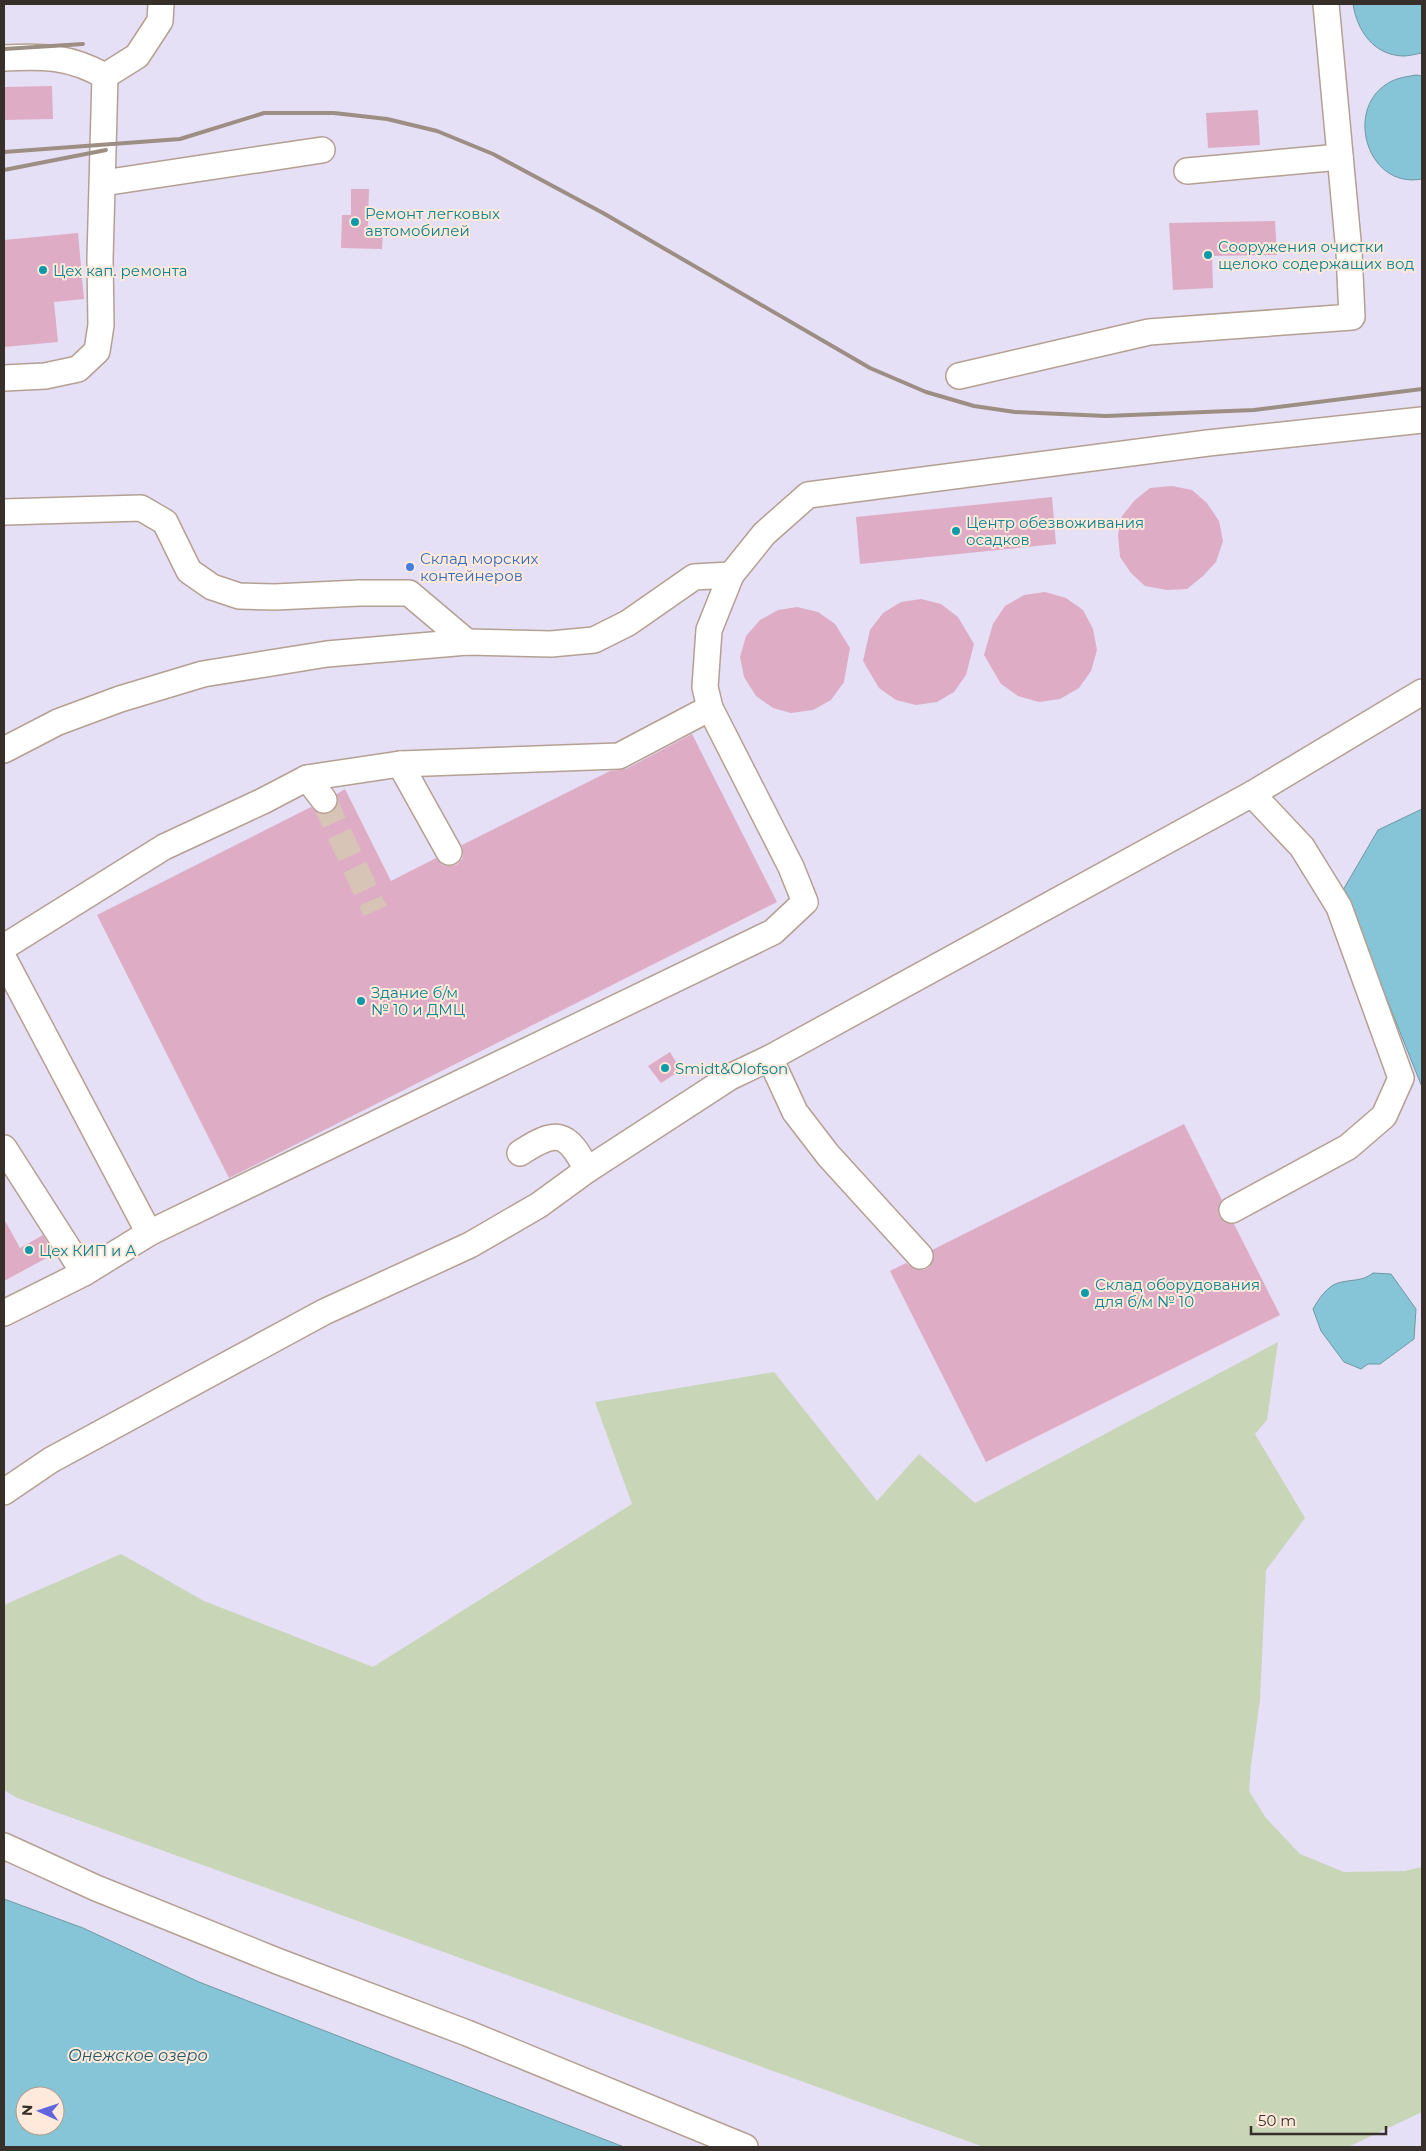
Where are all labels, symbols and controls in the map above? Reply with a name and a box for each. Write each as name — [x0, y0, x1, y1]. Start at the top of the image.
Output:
place label: Ремонт легковых автомобилей — [365, 204, 500, 240]
marker: Ремонт легковых автомобилей — [349, 216, 361, 228]
place label: Сооружения очистки щелоко содержащих вод — [1218, 237, 1415, 273]
marker: Сооружения очистки щелоко содержащих вод — [1202, 249, 1214, 261]
place label: Цех кап. ремонта — [53, 261, 188, 280]
marker: Цех кап. ремонта — [37, 264, 49, 276]
place label: Центр обезвоживания осадков — [966, 513, 1144, 549]
marker: Центр обезвоживания осадков — [950, 525, 962, 537]
place label: Склад морских контейнеров — [420, 549, 539, 585]
marker: Склад морских контейнеров — [404, 561, 416, 573]
place label: Здание б/м № 10 и ДМЦ — [371, 983, 465, 1019]
marker: Здание б/м № 10 и ДМЦ — [355, 995, 367, 1007]
place label: Smidt&Olofson — [675, 1059, 788, 1078]
marker: Smidt&Olofson — [659, 1062, 671, 1074]
place label: Цех КИП и А — [39, 1241, 136, 1260]
marker: Цех КИП и А — [23, 1244, 35, 1256]
place label: Склад оборудования для б/м № 10 — [1095, 1275, 1260, 1311]
marker: Склад оборудования для б/м № 10 — [1079, 1287, 1091, 1299]
water label: Онежское озеро — [68, 2046, 208, 2065]
north arrow — [15, 2086, 65, 2136]
text: N — [18, 2104, 36, 2116]
scale bar — [1251, 2104, 1386, 2136]
text: 50 m — [1258, 2111, 1296, 2130]

